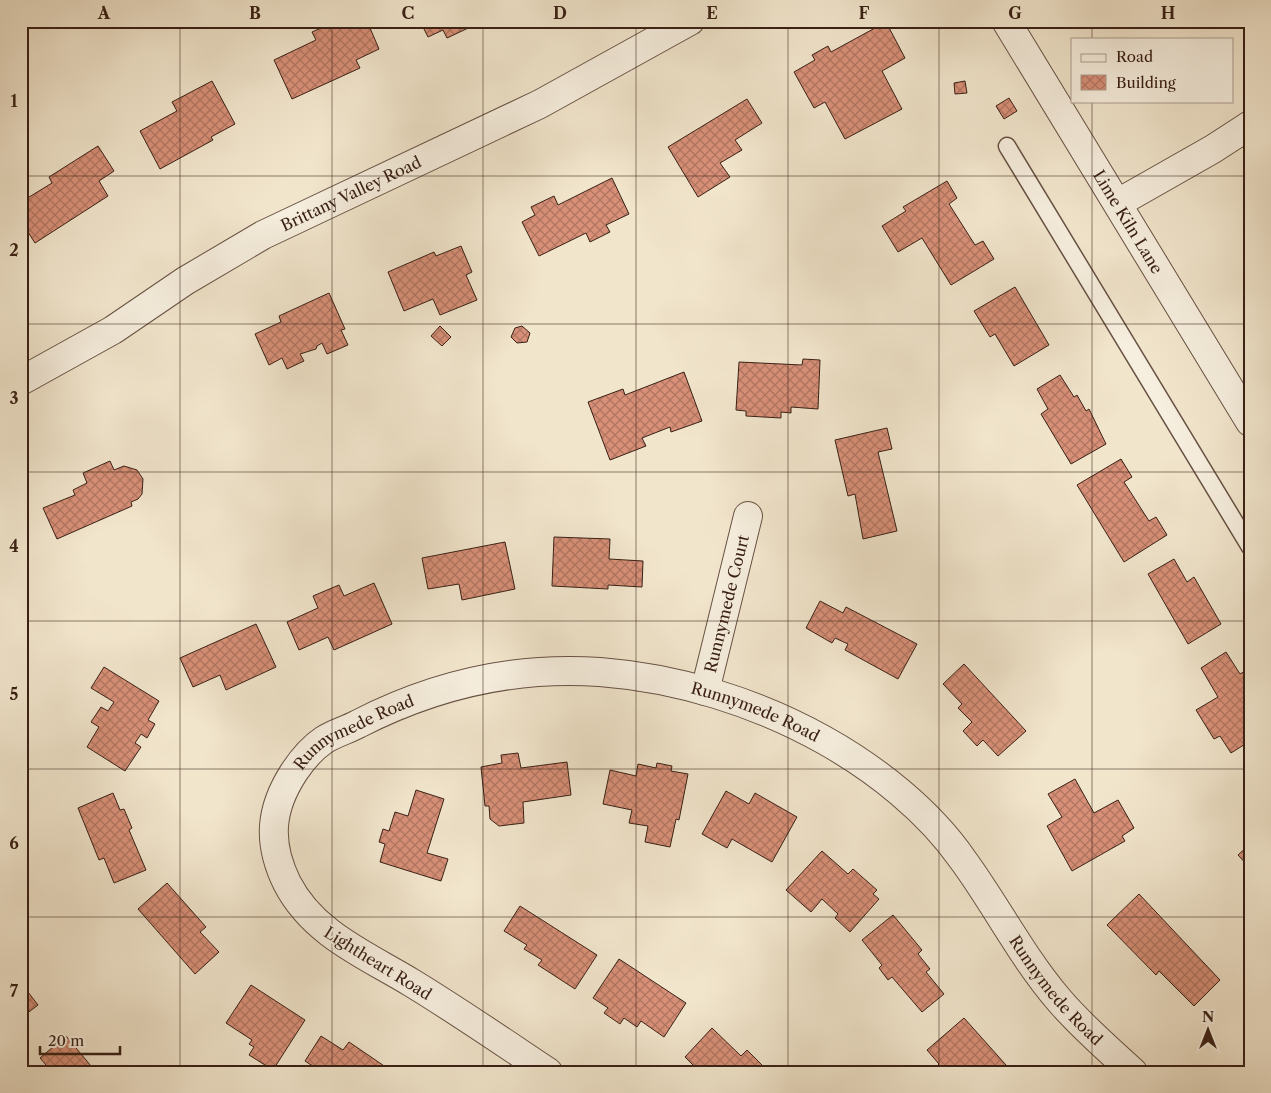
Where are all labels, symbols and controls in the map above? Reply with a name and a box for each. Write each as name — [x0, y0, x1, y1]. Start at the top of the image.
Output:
text: A — [97, 3, 111, 23]
text: B — [249, 3, 261, 23]
text: C — [402, 3, 414, 23]
text: D — [553, 3, 567, 23]
text: E — [706, 3, 718, 23]
text: F — [859, 3, 870, 23]
text: G — [1008, 3, 1022, 23]
text: H — [1161, 3, 1175, 23]
legend — [1071, 38, 1234, 102]
text: Road — [1116, 47, 1153, 66]
text: Building — [1116, 73, 1176, 92]
text: 1 — [10, 91, 18, 111]
street label: Brittany Valley Road — [277, 152, 425, 235]
street label: Lime Kiln Lane — [1089, 166, 1167, 277]
text: 2 — [9, 240, 19, 260]
text: 3 — [9, 388, 19, 408]
street label: Runnymede Court — [700, 532, 753, 675]
text: 4 — [9, 536, 19, 556]
street label: Runnymede Road — [689, 678, 823, 746]
text: 5 — [10, 684, 19, 704]
street label: Runnymede Road — [289, 690, 417, 774]
text: 6 — [9, 833, 19, 853]
street label: Lightheart Road — [320, 922, 436, 1004]
street label: Runnymede Road — [1005, 931, 1107, 1049]
text: 7 — [10, 981, 19, 1001]
north arrow — [1184, 1006, 1234, 1056]
text: N — [1202, 1008, 1214, 1026]
scale bar — [40, 1023, 120, 1055]
text: 20 m — [48, 1031, 84, 1050]

